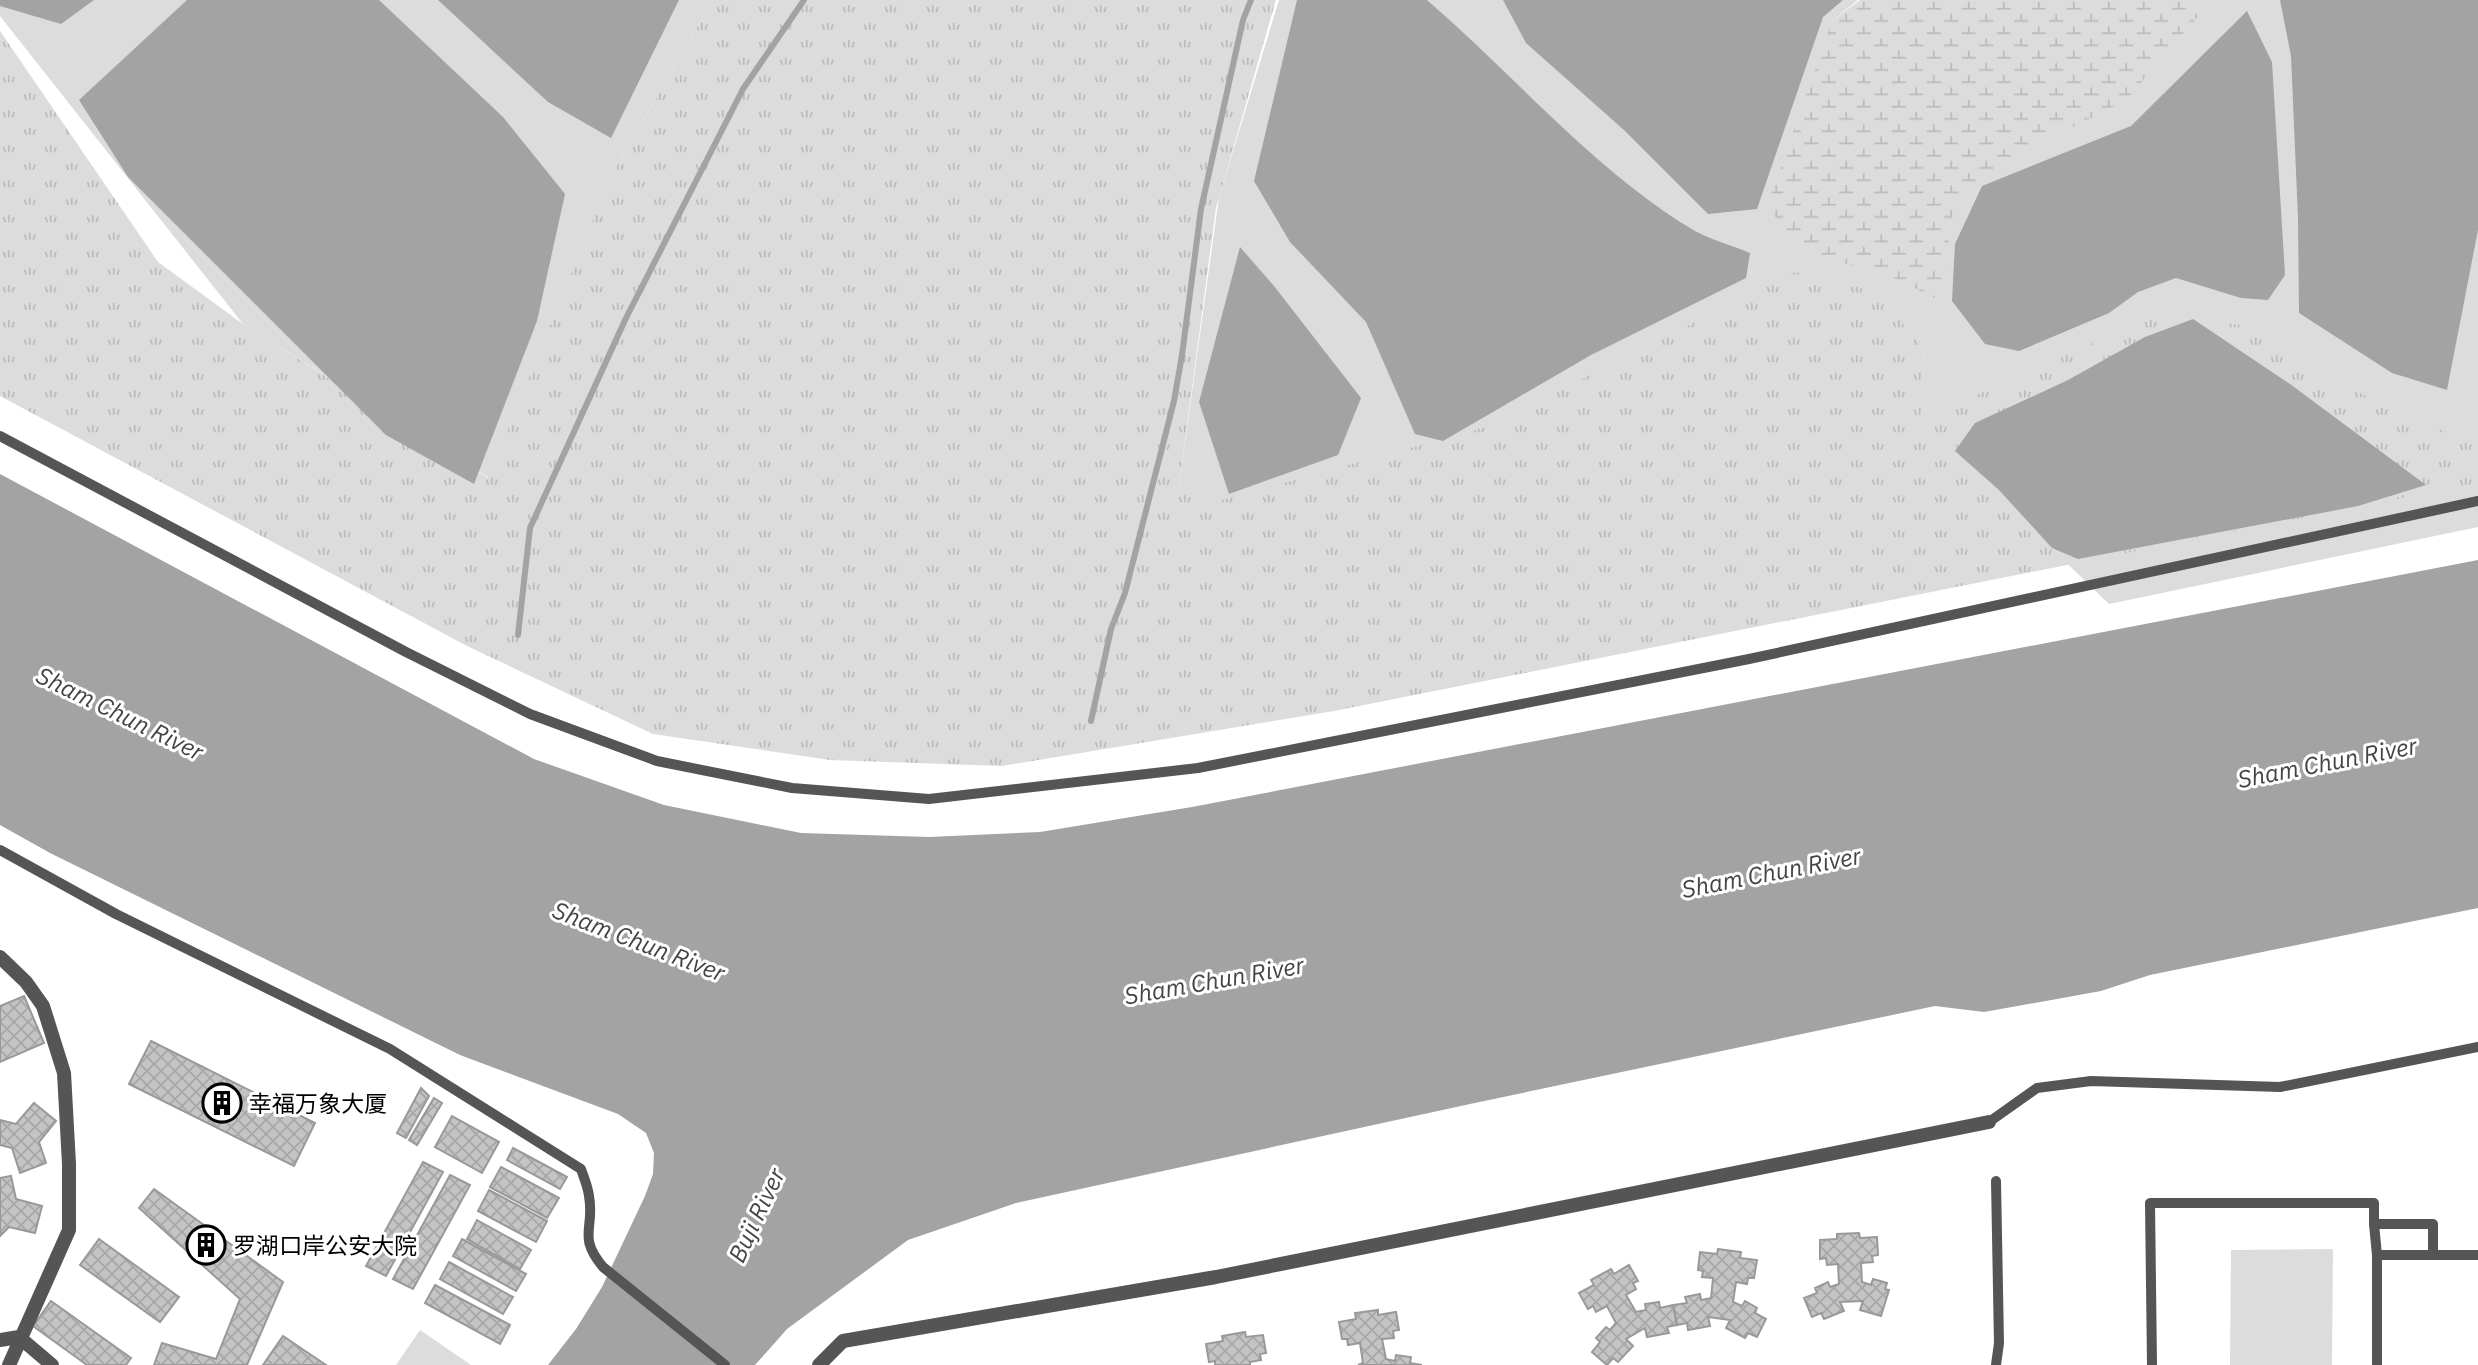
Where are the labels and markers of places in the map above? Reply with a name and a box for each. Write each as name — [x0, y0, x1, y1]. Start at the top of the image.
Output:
building icon: 幸福万象大厦 — [201, 1082, 243, 1124]
place label: 幸福万象大厦 — [249, 1088, 387, 1118]
building icon: 罗湖口岸公安大院 — [185, 1224, 227, 1266]
place label: 罗湖口岸公安大院 — [233, 1230, 417, 1260]

